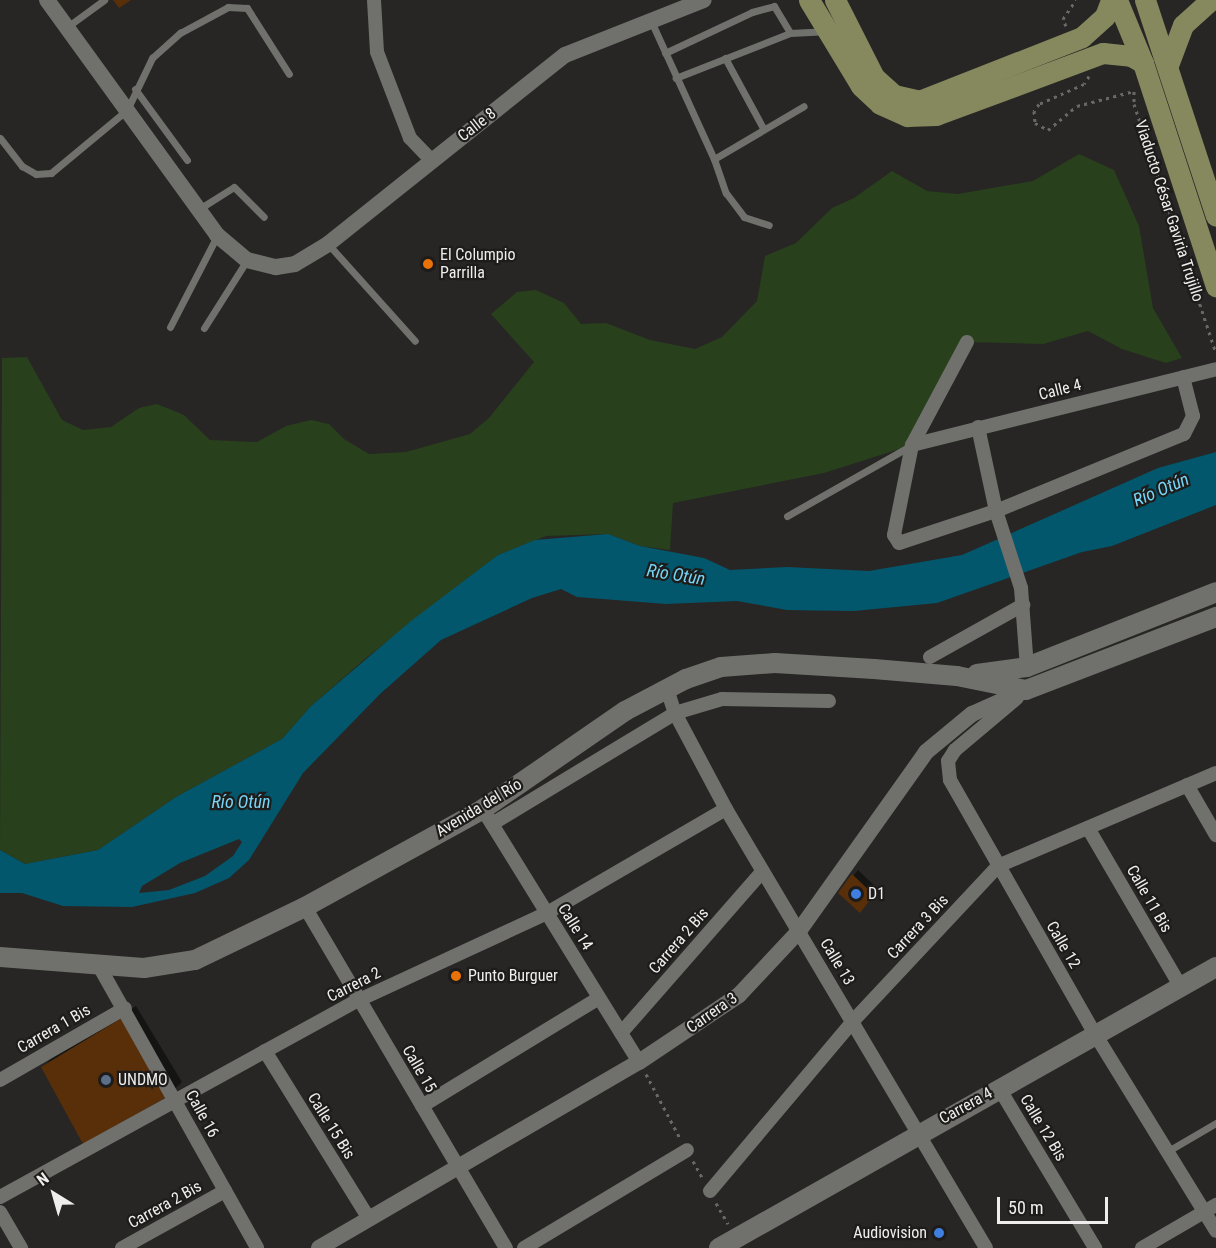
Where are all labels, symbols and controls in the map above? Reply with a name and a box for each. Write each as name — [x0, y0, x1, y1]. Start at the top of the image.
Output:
street label: Calle 8 — [454, 104, 500, 146]
street label: Viaducto César Gaviria Trujillo — [1130, 118, 1208, 304]
place label: El Columpio Parrilla — [440, 245, 515, 283]
marker: El Columpio Parrilla — [421, 257, 435, 271]
street label: Calle 4 — [1037, 375, 1083, 405]
water label: Río Otún — [1130, 469, 1192, 511]
water label: Río Otún — [645, 560, 707, 590]
street label: Avenida del Río — [433, 775, 525, 841]
water label: Río Otún — [212, 791, 270, 813]
street label: Calle 11 Bis — [1122, 862, 1176, 936]
place label: D1 — [868, 884, 885, 904]
marker: D1 — [849, 887, 863, 901]
street label: Carrera 3 Bis — [883, 891, 953, 963]
street label: Calle 14 — [553, 900, 597, 954]
street label: Carrera 2 Bis — [645, 904, 713, 978]
street label: Calle 12 — [1042, 918, 1084, 972]
street label: Calle 13 — [816, 935, 858, 989]
street label: Carrera 2 — [324, 963, 384, 1007]
place label: Punto Burguer — [468, 966, 558, 986]
marker: Punto Burguer — [449, 969, 463, 983]
street label: Carrera 3 — [683, 989, 741, 1037]
street label: Carrera 1 Bis — [14, 1000, 94, 1058]
street label: Calle 15 — [398, 1042, 440, 1096]
place label: UNDMO — [118, 1070, 168, 1090]
marker: UNDMO — [99, 1073, 113, 1087]
street label: Carrera 4 — [936, 1084, 996, 1128]
street label: Calle 16 — [181, 1087, 223, 1141]
street label: Calle 15 Bis — [303, 1089, 359, 1163]
street label: Calle 12 Bis — [1016, 1091, 1070, 1165]
north arrow — [24, 1164, 84, 1224]
text: N — [33, 1169, 52, 1190]
street label: Carrera 2 Bis — [125, 1177, 205, 1233]
scale bar — [1000, 1185, 1111, 1223]
text: 50 m — [1008, 1197, 1043, 1218]
place label: Audiovision — [853, 1223, 927, 1243]
marker: Audiovision — [932, 1226, 946, 1240]

